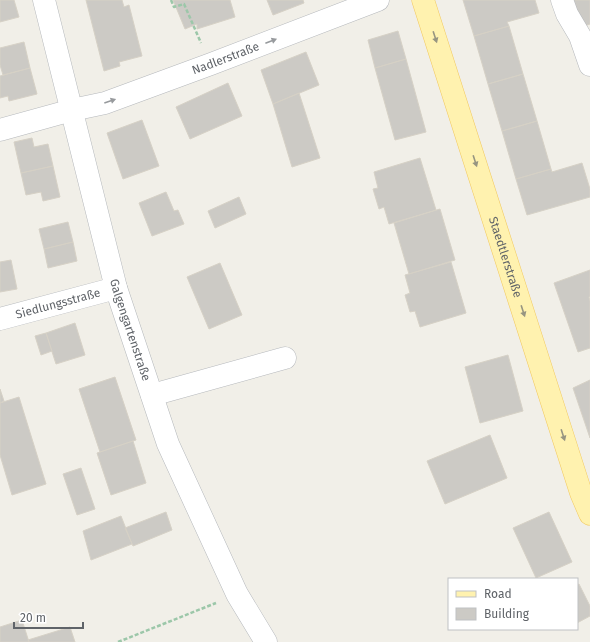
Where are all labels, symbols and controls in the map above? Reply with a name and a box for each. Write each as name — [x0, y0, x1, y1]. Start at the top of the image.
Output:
one-way arrow — [432, 31, 438, 43]
one-way arrow — [266, 37, 278, 43]
street label: Nadlerstraße — [190, 39, 261, 77]
one-way arrow — [104, 98, 116, 104]
one-way arrow — [472, 155, 478, 167]
street label: Staedtlerstraße — [486, 215, 525, 299]
street label: Galgengartenstraße — [107, 277, 153, 383]
street label: Siedlungsstraße — [14, 285, 102, 322]
one-way arrow — [520, 306, 526, 318]
one-way arrow — [560, 430, 566, 442]
legend — [448, 578, 578, 630]
text: Road — [484, 587, 512, 601]
scale bar — [14, 604, 83, 630]
text: Building — [484, 607, 530, 621]
text: 20 m — [20, 611, 46, 625]

